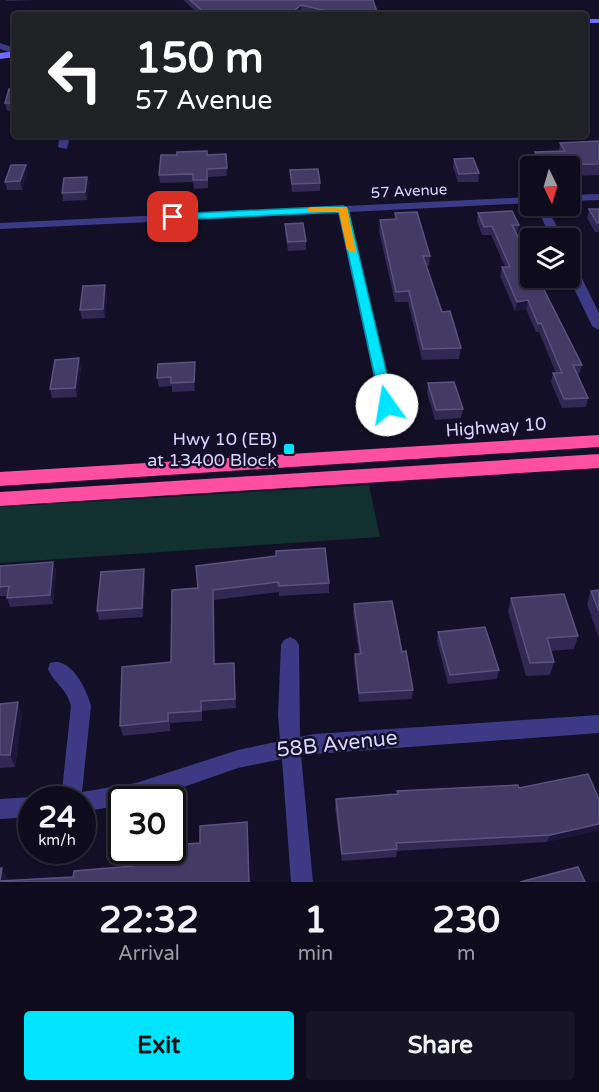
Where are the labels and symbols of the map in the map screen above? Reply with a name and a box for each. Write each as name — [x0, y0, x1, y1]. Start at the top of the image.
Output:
north arrow — [520, 156, 580, 216]
street label: 57 Avenue — [370, 180, 448, 202]
pin — [147, 191, 198, 242]
position arrow — [355, 373, 419, 437]
street label: Highway 10 — [445, 413, 547, 441]
place label: Hwy 10 (EB) at 13400 Block — [147, 428, 277, 471]
marker: Hwy 10 (EB) at 13400 Block — [282, 442, 296, 456]
street label: 58B Avenue — [275, 725, 399, 763]
speed limit sign: 30 — [108, 786, 186, 864]

